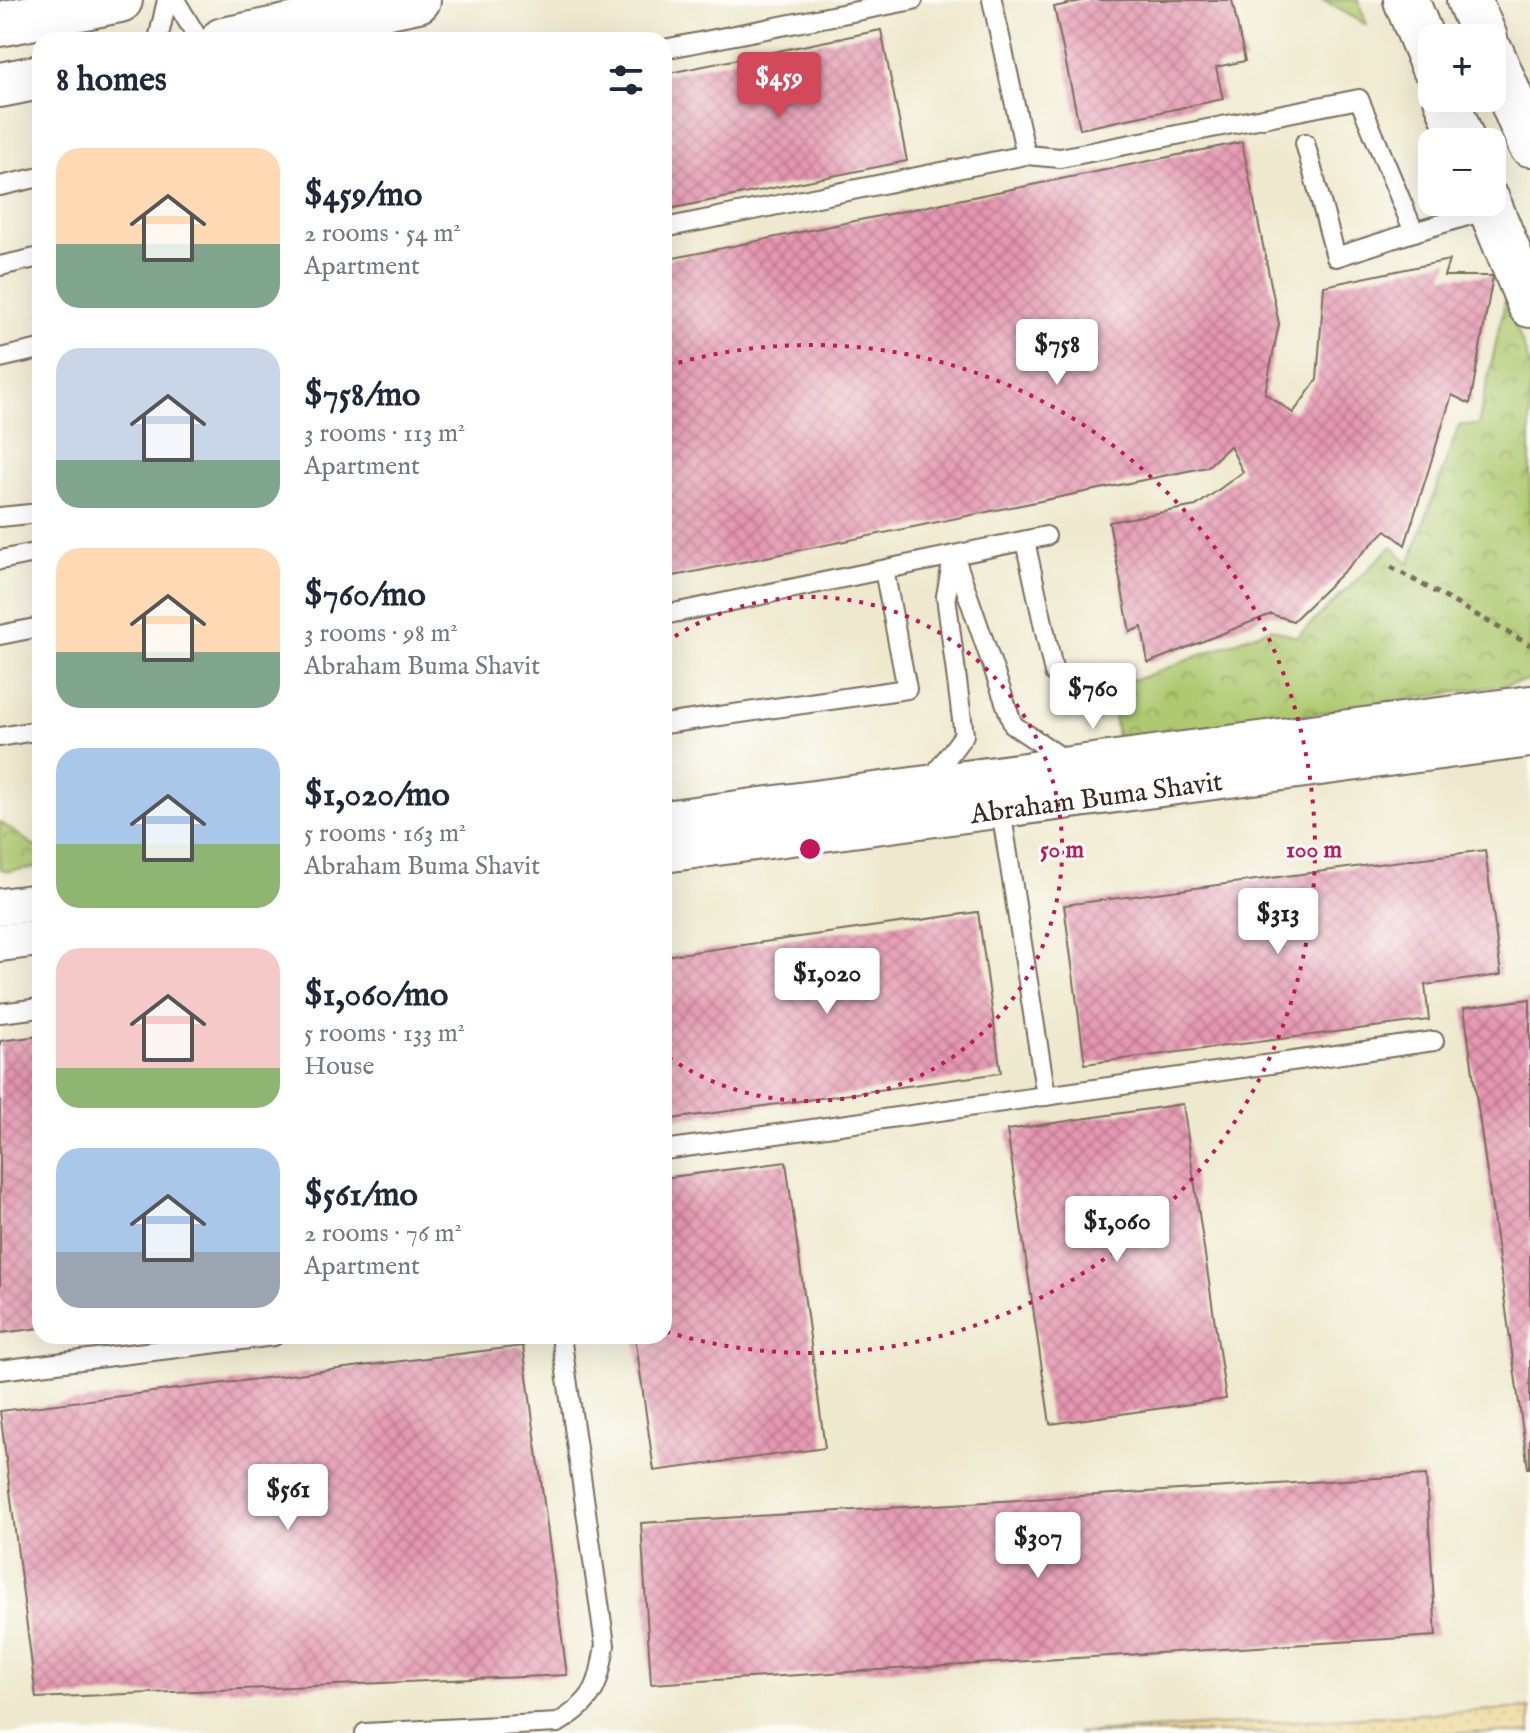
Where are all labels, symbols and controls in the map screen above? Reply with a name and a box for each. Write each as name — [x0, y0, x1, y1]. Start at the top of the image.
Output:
map controls — [1418, 24, 1506, 216]
button: + — [1418, 24, 1506, 112]
pin: $459 — [732, 52, 826, 120]
icon: filters — [604, 58, 648, 102]
text: 8 homes — [56, 59, 167, 102]
text: $459 — [755, 61, 803, 94]
button: − — [1418, 128, 1506, 216]
text: $459/mo — [304, 174, 422, 217]
icon: home — [120, 180, 216, 276]
text: 2 rooms · 54 m² — [304, 217, 461, 250]
text: Apartment — [304, 250, 420, 283]
pin: $758 — [1010, 319, 1104, 387]
text: $758 — [1034, 328, 1080, 361]
text: $758/mo — [304, 374, 420, 417]
icon: home — [120, 380, 216, 476]
text: 3 rooms · 113 m² — [304, 417, 465, 450]
text: Apartment — [304, 450, 420, 483]
text: $760/mo — [304, 574, 426, 617]
icon: home — [120, 580, 216, 676]
text: 3 rooms · 98 m² — [304, 617, 458, 650]
text: Abraham Buma Shavit — [304, 650, 540, 683]
pin: $760 — [1046, 663, 1140, 731]
text: $760 — [1068, 672, 1118, 705]
street label: Abraham Buma Shavit — [967, 765, 1225, 833]
text: $1,020/mo — [304, 774, 450, 817]
icon: home — [120, 780, 216, 876]
text: 5 rooms · 163 m² — [304, 817, 466, 850]
centre of rings — [796, 835, 824, 863]
text: 50 m — [1040, 835, 1085, 866]
text: 100 m — [1286, 835, 1343, 866]
text: Abraham Buma Shavit — [304, 850, 540, 883]
pin: $313 — [1231, 888, 1325, 956]
text: $313 — [1256, 897, 1300, 930]
pin: $1,020 — [762, 948, 892, 1016]
text: $1,020 — [793, 957, 861, 990]
text: $1,060/mo — [304, 974, 448, 1017]
icon: home — [120, 980, 216, 1076]
text: 5 rooms · 133 m² — [304, 1017, 465, 1050]
text: House — [304, 1050, 374, 1083]
text: $561/mo — [304, 1174, 418, 1217]
icon: home — [120, 1180, 216, 1276]
pin: $1,060 — [1052, 1196, 1182, 1264]
text: $1,060 — [1083, 1205, 1151, 1238]
text: 2 rooms · 76 m² — [304, 1217, 462, 1250]
text: Apartment — [304, 1250, 420, 1283]
pin: $561 — [241, 1464, 335, 1532]
text: $561 — [266, 1473, 310, 1506]
pin: $307 — [991, 1512, 1085, 1580]
text: $307 — [1013, 1521, 1063, 1554]

